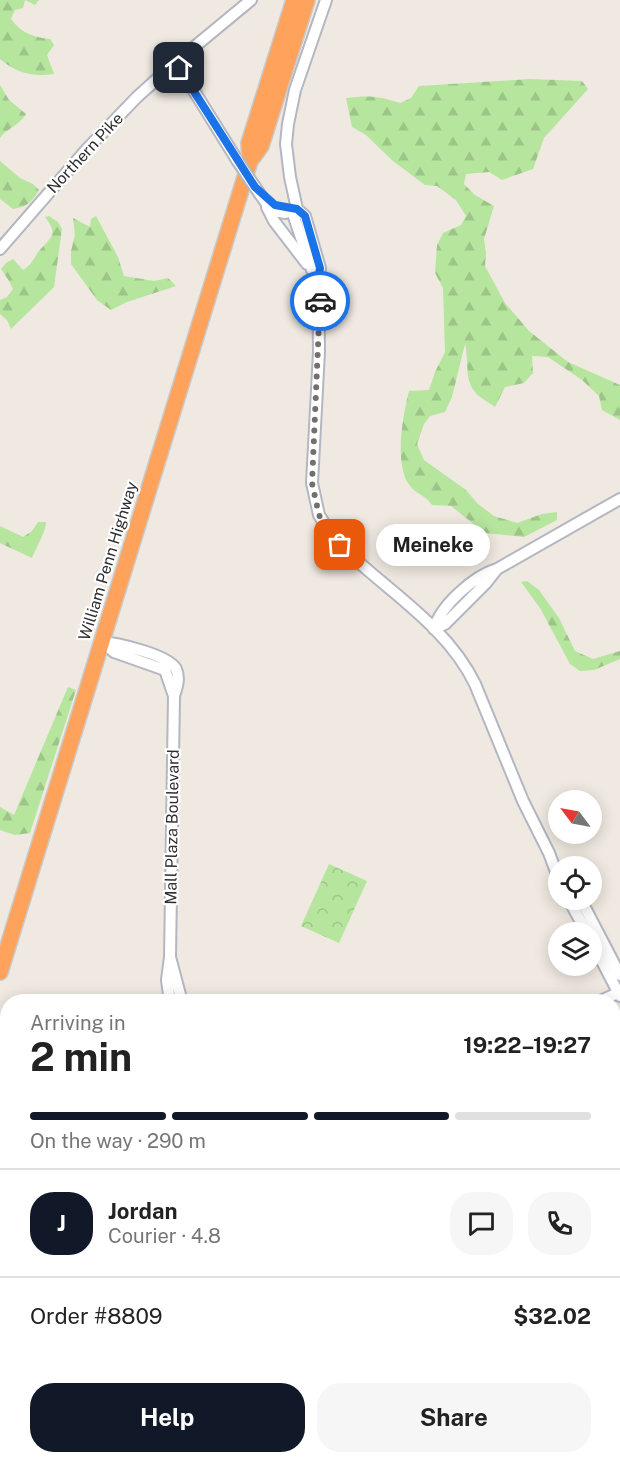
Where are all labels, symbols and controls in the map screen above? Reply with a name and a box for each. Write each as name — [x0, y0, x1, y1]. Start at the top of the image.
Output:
pin — [153, 42, 204, 93]
icon: home — [162, 51, 195, 84]
street label: Northern Pike — [43, 109, 127, 197]
courier — [290, 271, 350, 331]
icon: car — [304, 285, 337, 318]
street label: William Penn Highway — [75, 479, 141, 643]
pin — [314, 519, 365, 570]
callout: Meineke — [376, 524, 490, 566]
icon: bag — [323, 528, 356, 561]
text: Meineke — [393, 533, 473, 557]
street label: Mall Plaza Boulevard — [161, 749, 183, 905]
north arrow — [548, 790, 602, 844]
map controls — [548, 790, 602, 976]
button: locate — [548, 856, 602, 910]
button: layers — [548, 922, 602, 976]
text: Arriving in — [30, 1011, 125, 1035]
text: 19:22–19:27 — [463, 1032, 591, 1058]
text: 2 min — [30, 1034, 132, 1080]
text: On the way · 290 m — [30, 1129, 206, 1153]
button: chat — [450, 1192, 513, 1255]
button: phone — [528, 1192, 591, 1255]
text: Jordan — [108, 1198, 177, 1224]
text: J — [57, 1210, 66, 1236]
text: Courier · 4.8 — [108, 1224, 221, 1248]
text: Order #8809 — [30, 1303, 162, 1329]
text: $32.02 — [513, 1303, 591, 1329]
button: Help — [30, 1383, 305, 1452]
button: Share — [317, 1383, 591, 1452]

